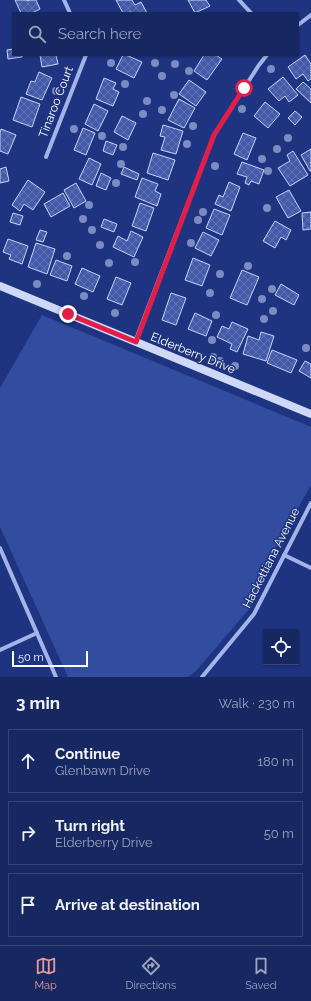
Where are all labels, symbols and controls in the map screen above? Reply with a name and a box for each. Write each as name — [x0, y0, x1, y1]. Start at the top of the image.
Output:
search box — [12, 12, 299, 56]
icon: search — [26, 23, 48, 45]
text: Search here — [58, 25, 141, 43]
street label: Tinaroo Court — [36, 64, 76, 140]
route start — [235, 79, 253, 97]
route end — [59, 305, 77, 323]
street label: Elderberry Drive — [149, 330, 237, 376]
street label: Hackettiana Avenue — [240, 506, 302, 610]
map controls — [263, 629, 299, 665]
button: locate — [263, 629, 299, 665]
scale bar — [12, 649, 88, 668]
text: 50 m — [18, 651, 44, 664]
text: 3 min — [16, 693, 60, 713]
text: Walk · 230 m — [219, 696, 295, 711]
text: Continue — [55, 745, 120, 763]
icon: ahead — [17, 750, 39, 772]
text: 180 m — [258, 754, 294, 769]
text: Glenbawn Drive — [55, 763, 150, 778]
text: Turn right — [55, 817, 125, 835]
icon: right — [17, 822, 39, 844]
text: 50 m — [264, 826, 294, 841]
text: Elderberry Drive — [55, 835, 153, 850]
icon: arrive — [17, 894, 39, 916]
text: Arrive at destination — [55, 896, 200, 914]
tab: Map — [34, 955, 57, 992]
tab: Directions — [126, 955, 176, 992]
tab: Saved — [245, 955, 277, 992]

